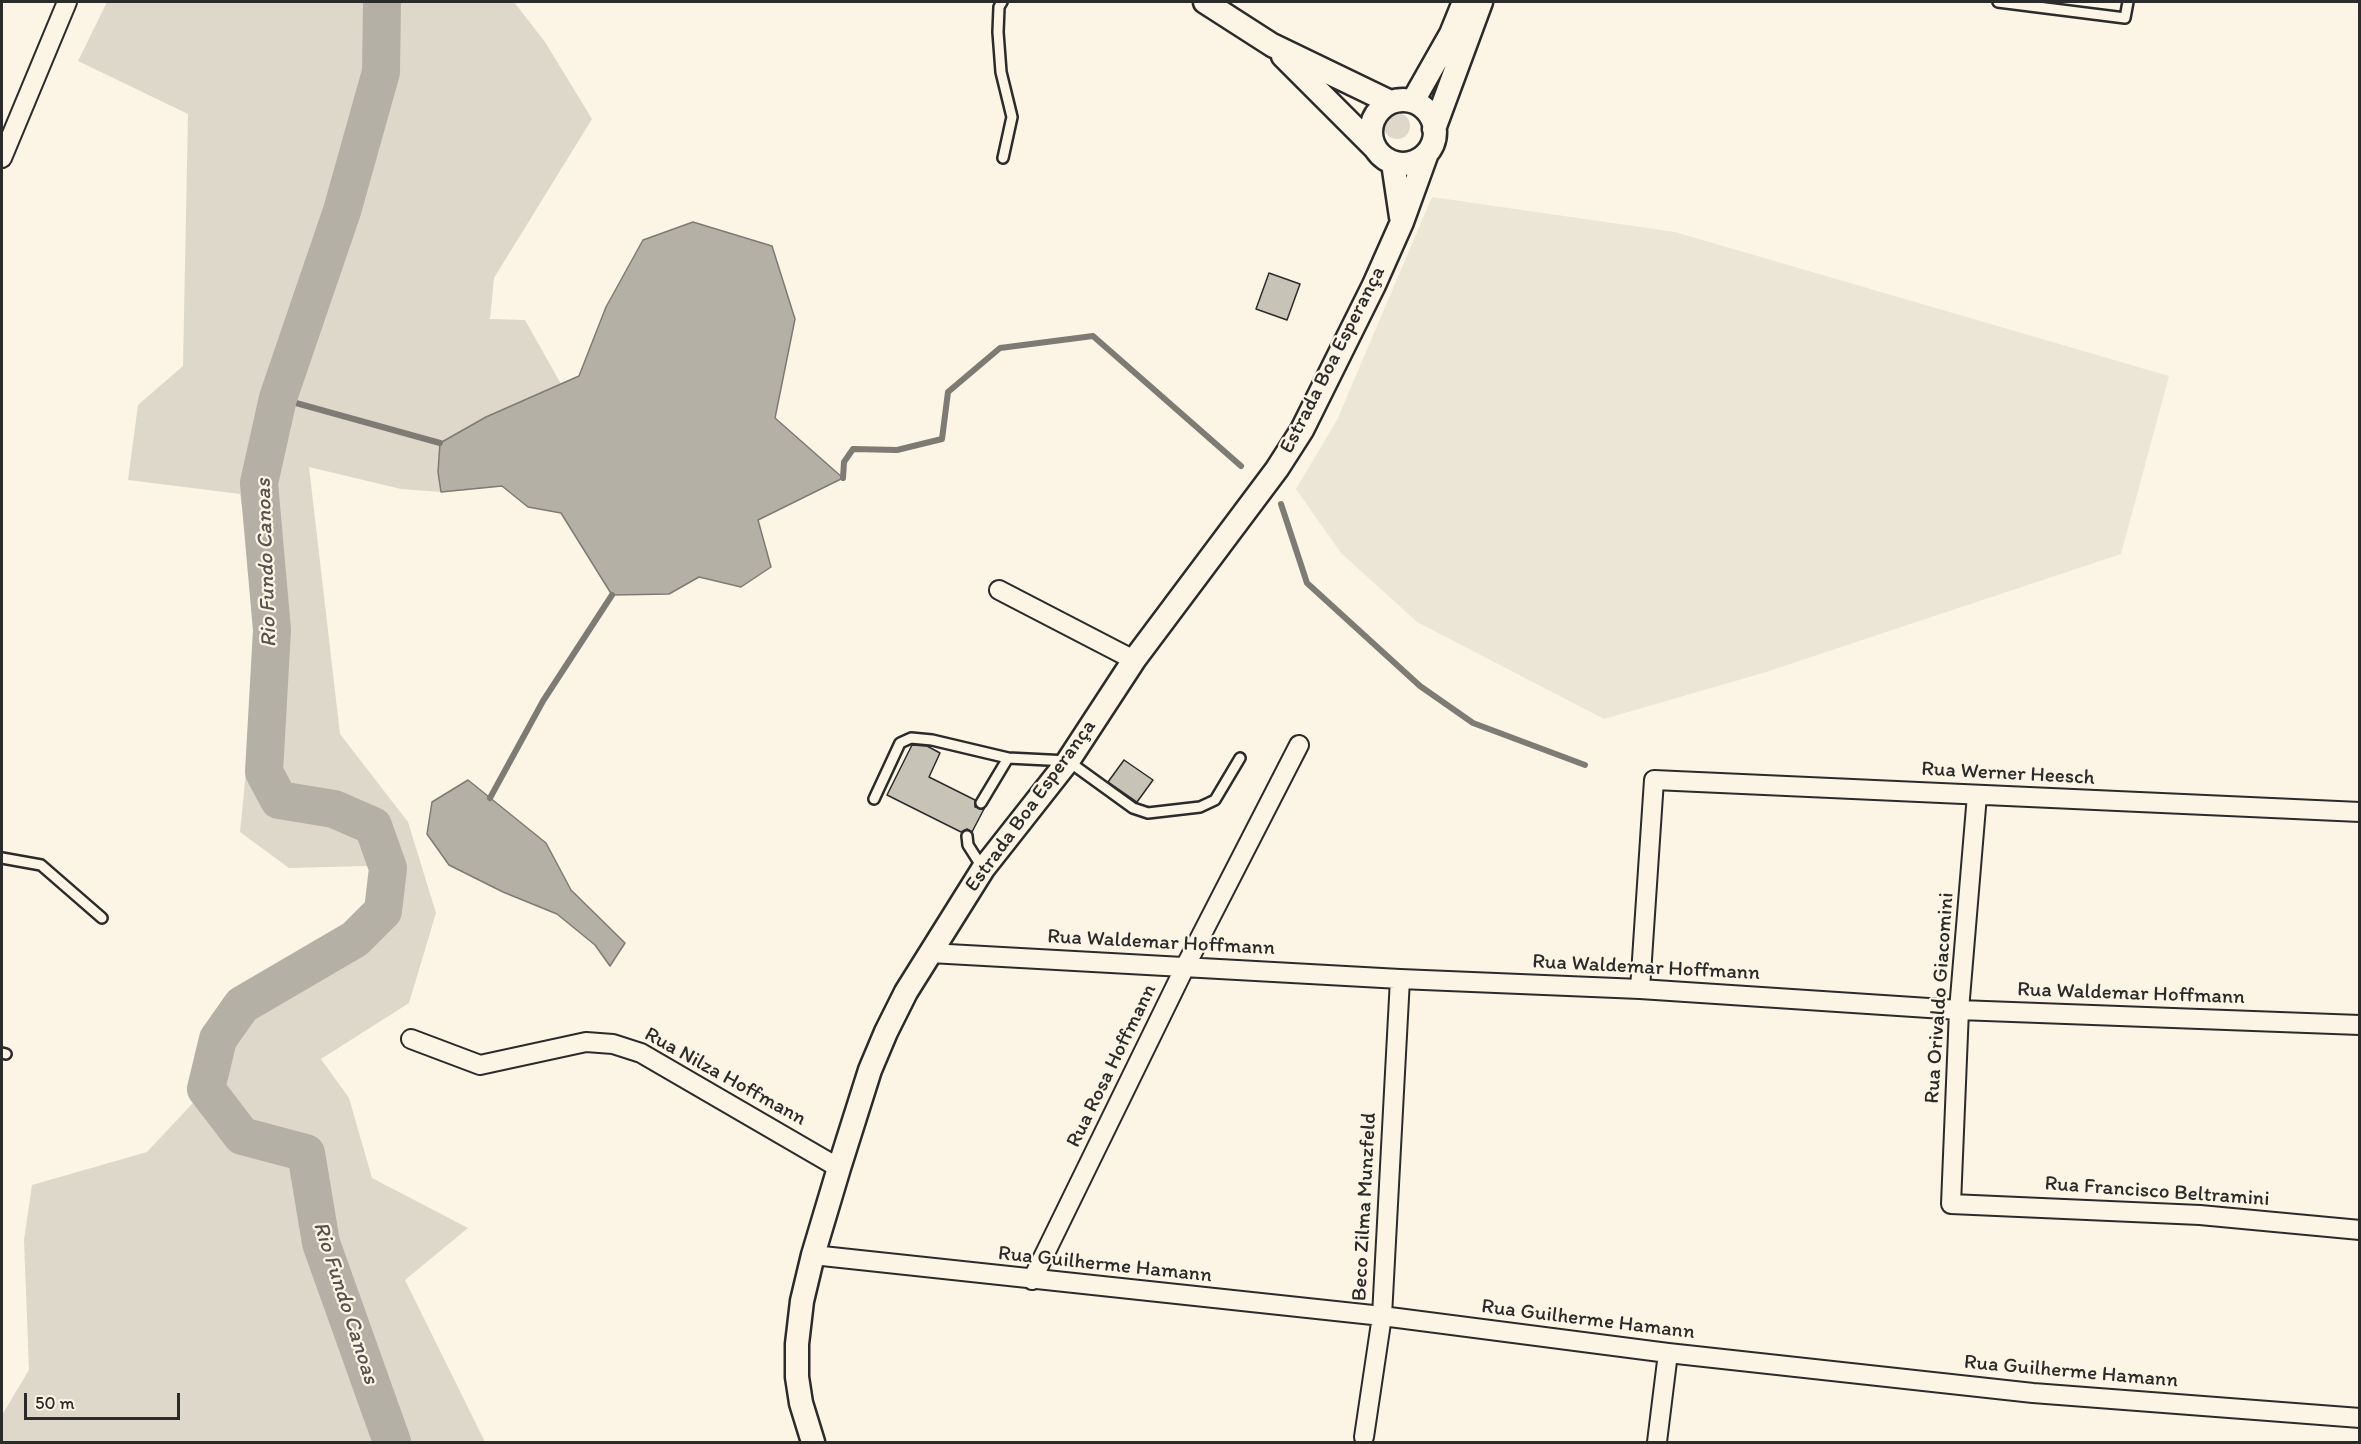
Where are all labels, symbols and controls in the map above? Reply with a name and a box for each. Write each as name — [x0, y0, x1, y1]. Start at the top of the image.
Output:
street label: Estrada Boa Esperança — [1275, 262, 1391, 458]
water label: Rio Fundo Canoas — [251, 478, 283, 648]
street label: Estrada Boa Esperança — [960, 715, 1102, 897]
street label: Rua Werner Heesch — [1921, 757, 2095, 791]
street label: Rua Orivaldo Giacomini — [1920, 892, 1960, 1104]
street label: Rua Waldemar Hoffmann — [1047, 924, 1275, 962]
street label: Rua Waldemar Hoffmann — [1532, 949, 1760, 987]
street label: Rua Waldemar Hoffmann — [2017, 977, 2245, 1011]
street label: Rua Rosa Hoffmann — [1061, 980, 1163, 1152]
street label: Rua Nilza Hoffmann — [640, 1022, 810, 1132]
street label: Beco Zilma Munzfeld — [1347, 1112, 1383, 1302]
street label: Rua Francisco Beltramini — [2044, 1172, 2270, 1212]
water label: Rio Fundo Canoas — [306, 1219, 384, 1387]
street label: Rua Guilherme Hamann — [997, 1241, 1213, 1289]
street label: Rua Guilherme Hamann — [1480, 1294, 1696, 1346]
street label: Rua Guilherme Hamann — [1963, 1350, 2179, 1394]
scale bar — [27, 1381, 183, 1419]
text: 50 m — [35, 1392, 75, 1414]

